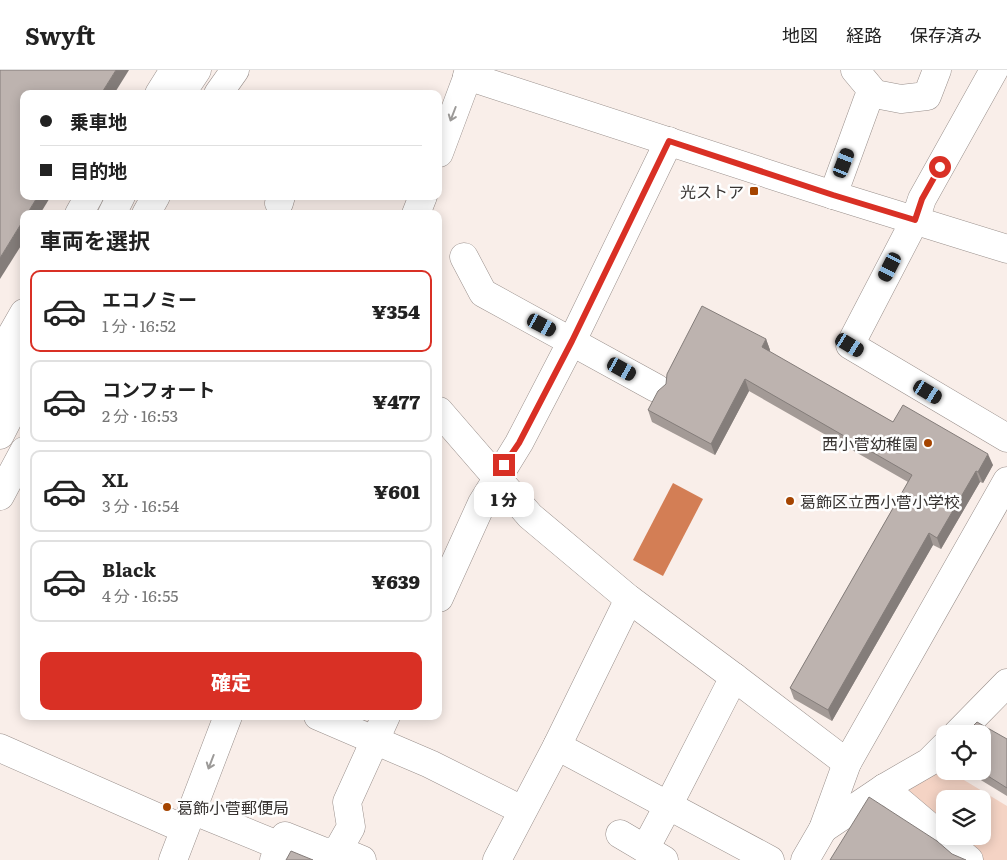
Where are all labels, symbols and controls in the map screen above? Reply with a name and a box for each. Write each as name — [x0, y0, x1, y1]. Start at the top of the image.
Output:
text: Swyft — [25, 17, 95, 52]
text: 地図 — [782, 21, 818, 48]
text: 経路 — [846, 21, 882, 48]
text: 保存済み — [910, 21, 982, 48]
one-way arrow — [448, 106, 457, 122]
text: 乗車地 — [70, 107, 127, 135]
car — [831, 146, 856, 180]
text: 目的地 — [70, 156, 127, 184]
route start — [929, 156, 951, 178]
place label: 光ストア — [680, 179, 744, 203]
marker: 光ストア — [748, 185, 760, 197]
text: 車両を選択 — [40, 223, 150, 256]
car — [876, 250, 903, 284]
text: エコノミー — [102, 285, 197, 313]
icon: car — [42, 289, 87, 334]
text: ¥354 — [372, 297, 420, 325]
car — [525, 311, 558, 339]
text: 1 分 · 16:52 — [102, 313, 176, 337]
car — [833, 331, 866, 359]
car — [605, 355, 638, 383]
text: コンフォート — [102, 375, 215, 403]
car — [911, 378, 944, 406]
icon: car — [42, 379, 87, 424]
text: ¥477 — [373, 387, 420, 415]
text: 2 分 · 16:53 — [102, 403, 178, 427]
place label: 西小菅幼稚園 — [822, 431, 918, 455]
marker: 西小菅幼稚園 — [922, 437, 934, 449]
route end — [493, 454, 515, 476]
text: XL — [102, 465, 129, 493]
icon: car — [42, 469, 87, 514]
text: ¥601 — [374, 477, 420, 505]
callout: 1 分 — [474, 482, 534, 518]
text: 1 分 — [491, 487, 517, 511]
place label: 葛飾区立西小菅小学校 — [800, 489, 960, 513]
text: 3 分 · 16:54 — [102, 493, 179, 517]
marker: 葛飾区立西小菅小学校 — [784, 495, 796, 507]
text: Black — [102, 555, 156, 583]
icon: car — [42, 559, 87, 604]
text: ¥639 — [372, 567, 420, 595]
text: 4 分 · 16:55 — [102, 583, 178, 607]
button: 確定 — [40, 652, 422, 710]
map controls — [936, 725, 991, 845]
button: locate — [936, 725, 991, 780]
one-way arrow — [206, 754, 215, 769]
button: layers — [936, 790, 991, 845]
place label: 葛飾小菅郵便局 — [177, 795, 289, 819]
marker: 葛飾小菅郵便局 — [161, 801, 173, 813]

